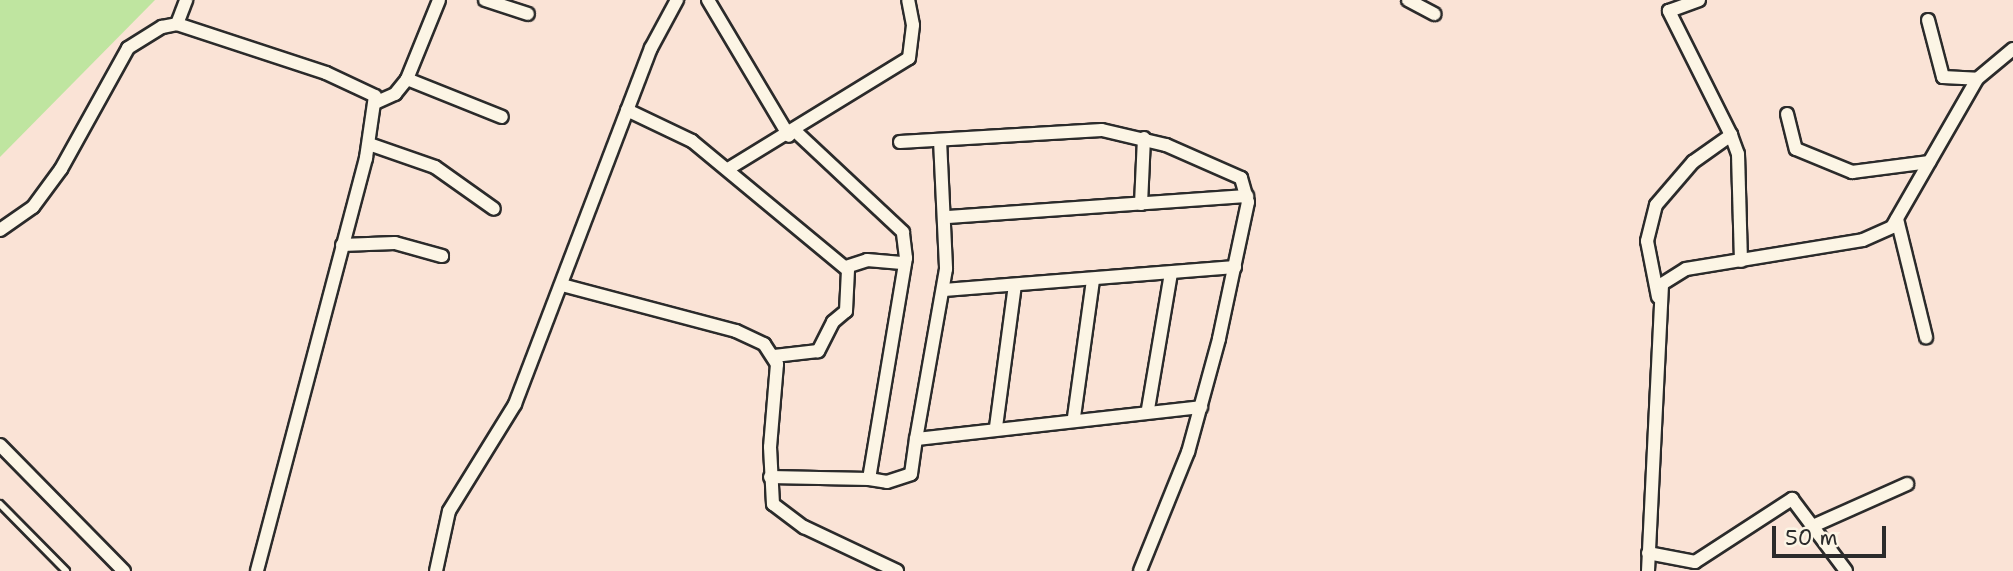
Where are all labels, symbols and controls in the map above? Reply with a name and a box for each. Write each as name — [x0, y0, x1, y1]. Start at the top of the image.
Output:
scale bar — [1775, 512, 1889, 556]
text: 50 m — [1785, 524, 1838, 552]

